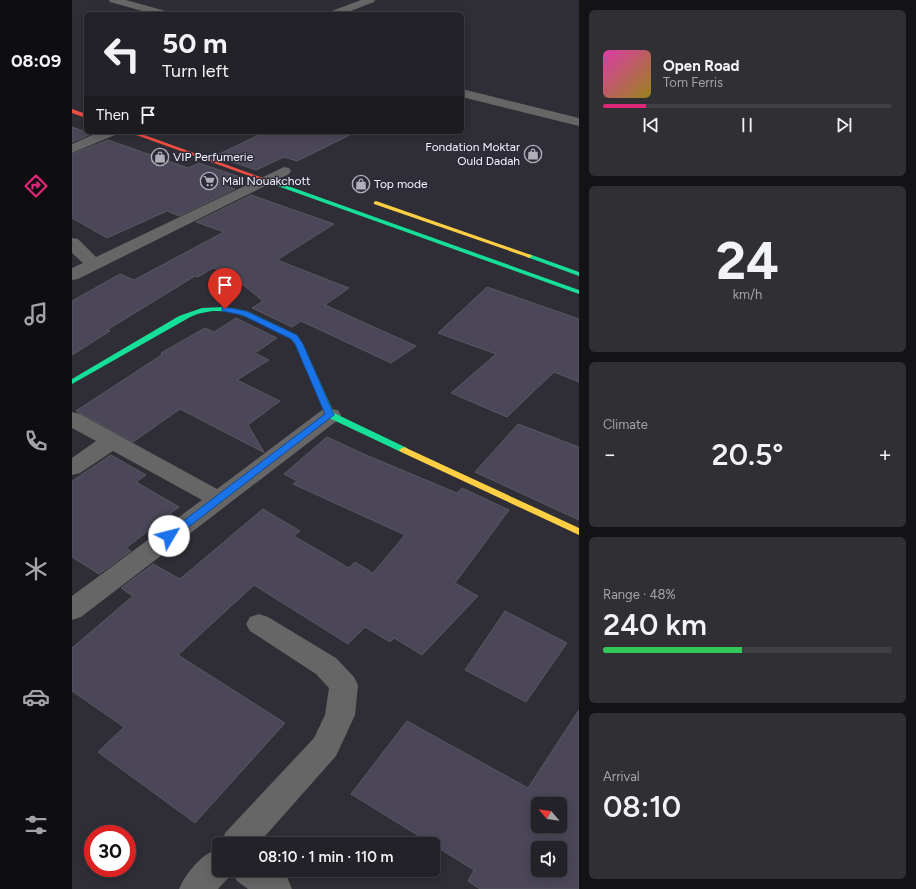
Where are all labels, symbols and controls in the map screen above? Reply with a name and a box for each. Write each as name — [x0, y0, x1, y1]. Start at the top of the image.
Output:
text: 50 m — [162, 26, 228, 60]
icon: left — [96, 28, 148, 80]
text: 08:09 — [11, 50, 61, 72]
text: Open Road — [663, 57, 740, 75]
text: Turn left — [162, 60, 229, 82]
text: Tom Ferris — [663, 75, 723, 90]
icon: arrive — [137, 104, 159, 126]
text: Then — [96, 106, 129, 124]
icon: previous — [640, 114, 662, 136]
icon: pause — [736, 114, 758, 136]
icon: next — [833, 114, 855, 136]
place label: Fondation Moktar Ould Dadah — [425, 140, 520, 168]
shop icon: Fondation Moktar Ould Dadah — [523, 144, 543, 164]
shop icon: VIP Perfumerie — [150, 147, 170, 167]
place label: VIP Perfumerie — [173, 150, 254, 164]
supermarket icon: Mall Nouakchott — [199, 171, 219, 191]
icon: directions — [22, 172, 50, 200]
place label: Mall Nouakchott — [222, 174, 311, 188]
shop icon: Top mode — [351, 174, 371, 194]
place label: Top mode — [374, 177, 428, 191]
text: 24 — [716, 230, 779, 292]
pin — [208, 268, 242, 309]
icon: arrive — [214, 274, 236, 296]
text: km/h — [733, 287, 762, 302]
icon: music — [22, 300, 50, 328]
text: Climate — [603, 417, 648, 432]
icon: phone — [22, 427, 50, 455]
text: 20.5° — [712, 436, 784, 473]
text: − — [603, 441, 617, 468]
text: + — [878, 441, 892, 468]
position arrow — [148, 515, 190, 557]
icon: climate — [22, 555, 50, 583]
text: Range · 48% — [603, 587, 676, 602]
text: 240 km — [603, 606, 707, 643]
icon: car — [22, 683, 50, 711]
text: Arrival — [603, 769, 640, 784]
text: 08:10 — [603, 788, 681, 825]
north arrow — [531, 797, 567, 833]
map controls — [531, 797, 567, 877]
icon: filters — [22, 811, 50, 839]
speed limit sign: 30 — [84, 825, 136, 877]
button: sound — [531, 841, 567, 877]
text: 08:10 · 1 min · 110 m — [258, 848, 394, 866]

